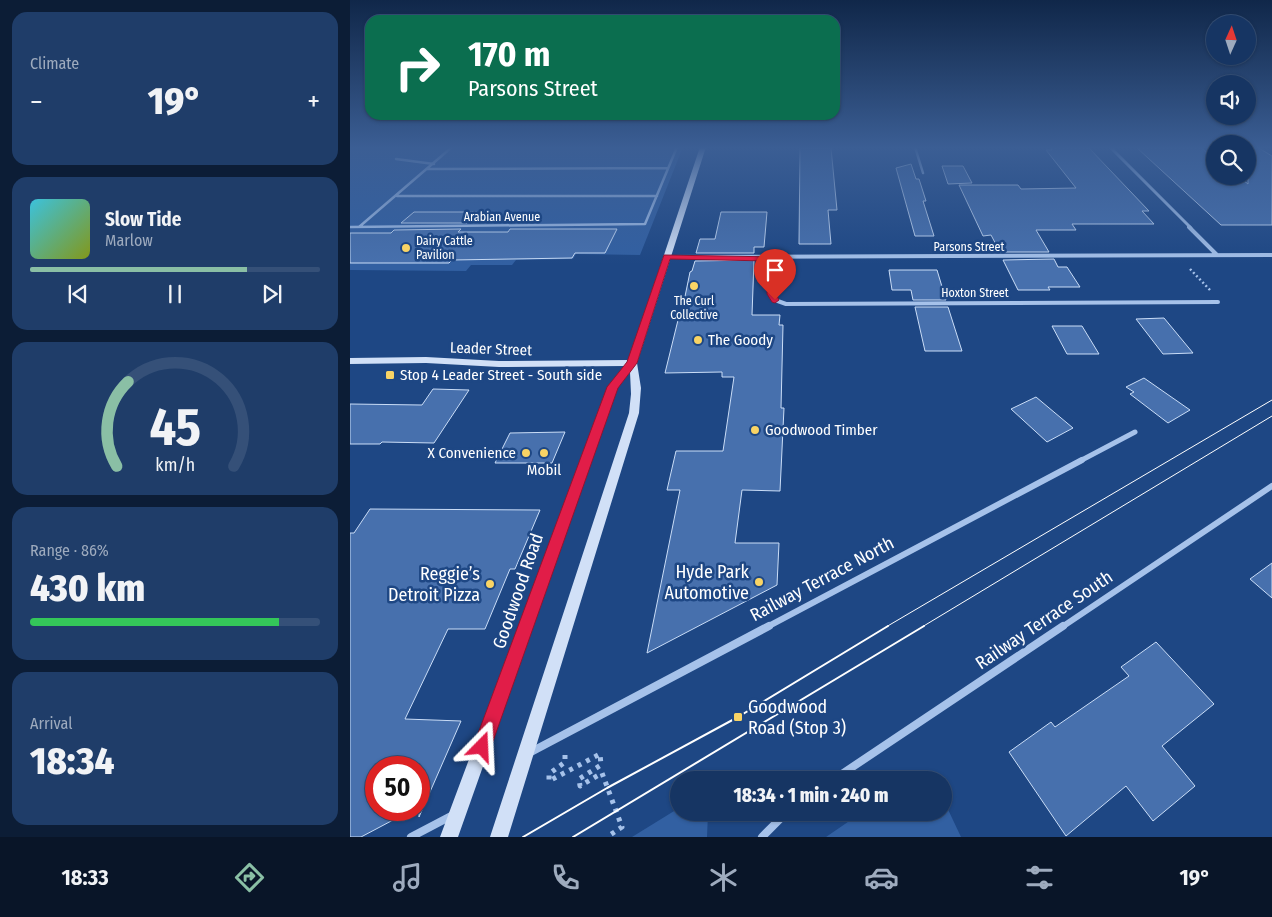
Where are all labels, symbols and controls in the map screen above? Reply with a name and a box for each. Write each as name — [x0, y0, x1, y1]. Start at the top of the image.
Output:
north arrow — [1206, 15, 1256, 65]
map controls — [1206, 15, 1256, 185]
text: 170 m — [468, 33, 551, 75]
icon: right — [385, 35, 450, 100]
text: Climate — [30, 54, 79, 73]
text: Parsons Street — [468, 75, 598, 102]
button: sound — [1206, 75, 1256, 125]
text: 19° — [148, 78, 202, 124]
text: − — [30, 85, 43, 118]
text: + — [307, 85, 320, 118]
button: search — [1206, 135, 1256, 185]
text: Slow Tide — [105, 208, 181, 231]
street label: Arabian Avenue — [464, 210, 540, 224]
text: Marlow — [105, 231, 153, 250]
place label: Dairy Cattle Pavilion — [416, 234, 473, 262]
street label: Parsons Street — [934, 240, 1004, 254]
marker: Dairy Cattle Pavilion — [400, 242, 412, 254]
pin — [754, 249, 796, 300]
icon: arrive — [761, 256, 789, 284]
icon: previous — [64, 280, 92, 308]
icon: pause — [161, 280, 189, 308]
icon: next — [258, 280, 286, 308]
marker: The Curl Collective — [688, 280, 700, 292]
street label: Hoxton Street — [941, 286, 1009, 300]
place label: The Curl Collective — [670, 294, 718, 322]
place label: The Goody — [708, 331, 773, 349]
marker: The Goody — [692, 334, 704, 346]
street label: Leader Street — [450, 339, 532, 359]
place label: Stop 4 Leader Street - South side — [400, 366, 602, 384]
marker: Stop 4 Leader Street - South side — [384, 369, 396, 381]
text: 45 — [149, 396, 201, 459]
place label: Goodwood Timber — [765, 421, 878, 439]
marker: Goodwood Timber — [749, 424, 761, 436]
place label: X Convenience — [428, 444, 516, 462]
marker: X Convenience — [520, 447, 532, 459]
marker: Mobil — [538, 447, 550, 459]
text: km/h — [155, 454, 195, 476]
place label: Mobil — [527, 461, 561, 479]
street label: Goodwood Road — [488, 530, 548, 652]
street label: Railway Terrace North — [746, 532, 898, 626]
text: Range · 86% — [30, 541, 109, 560]
place label: Hyde Park Automotive — [664, 561, 750, 604]
place label: Reggie’s Detroit Pizza — [388, 563, 480, 606]
text: 430 km — [30, 565, 145, 611]
street label: Railway Terrace South — [971, 566, 1117, 674]
marker: Hyde Park Automotive — [753, 576, 765, 588]
marker: Reggie’s Detroit Pizza — [484, 578, 496, 590]
place label: Goodwood Road (Stop 3) — [748, 696, 846, 739]
marker: Goodwood Road (Stop 3) — [732, 711, 744, 723]
text: Arrival — [30, 714, 72, 733]
position arrow — [455, 720, 507, 772]
text: 18:34 — [30, 738, 114, 784]
speed limit sign: 50 — [365, 756, 430, 821]
text: 18:34 · 1 min · 240 m — [734, 784, 888, 807]
icon: directions — [232, 860, 267, 895]
icon: music — [390, 860, 425, 895]
icon: phone — [548, 860, 583, 895]
icon: climate — [706, 860, 741, 895]
icon: car — [864, 860, 899, 895]
icon: filters — [1022, 860, 1057, 895]
text: 18:33 — [61, 864, 109, 891]
text: 19° — [1180, 864, 1210, 891]

